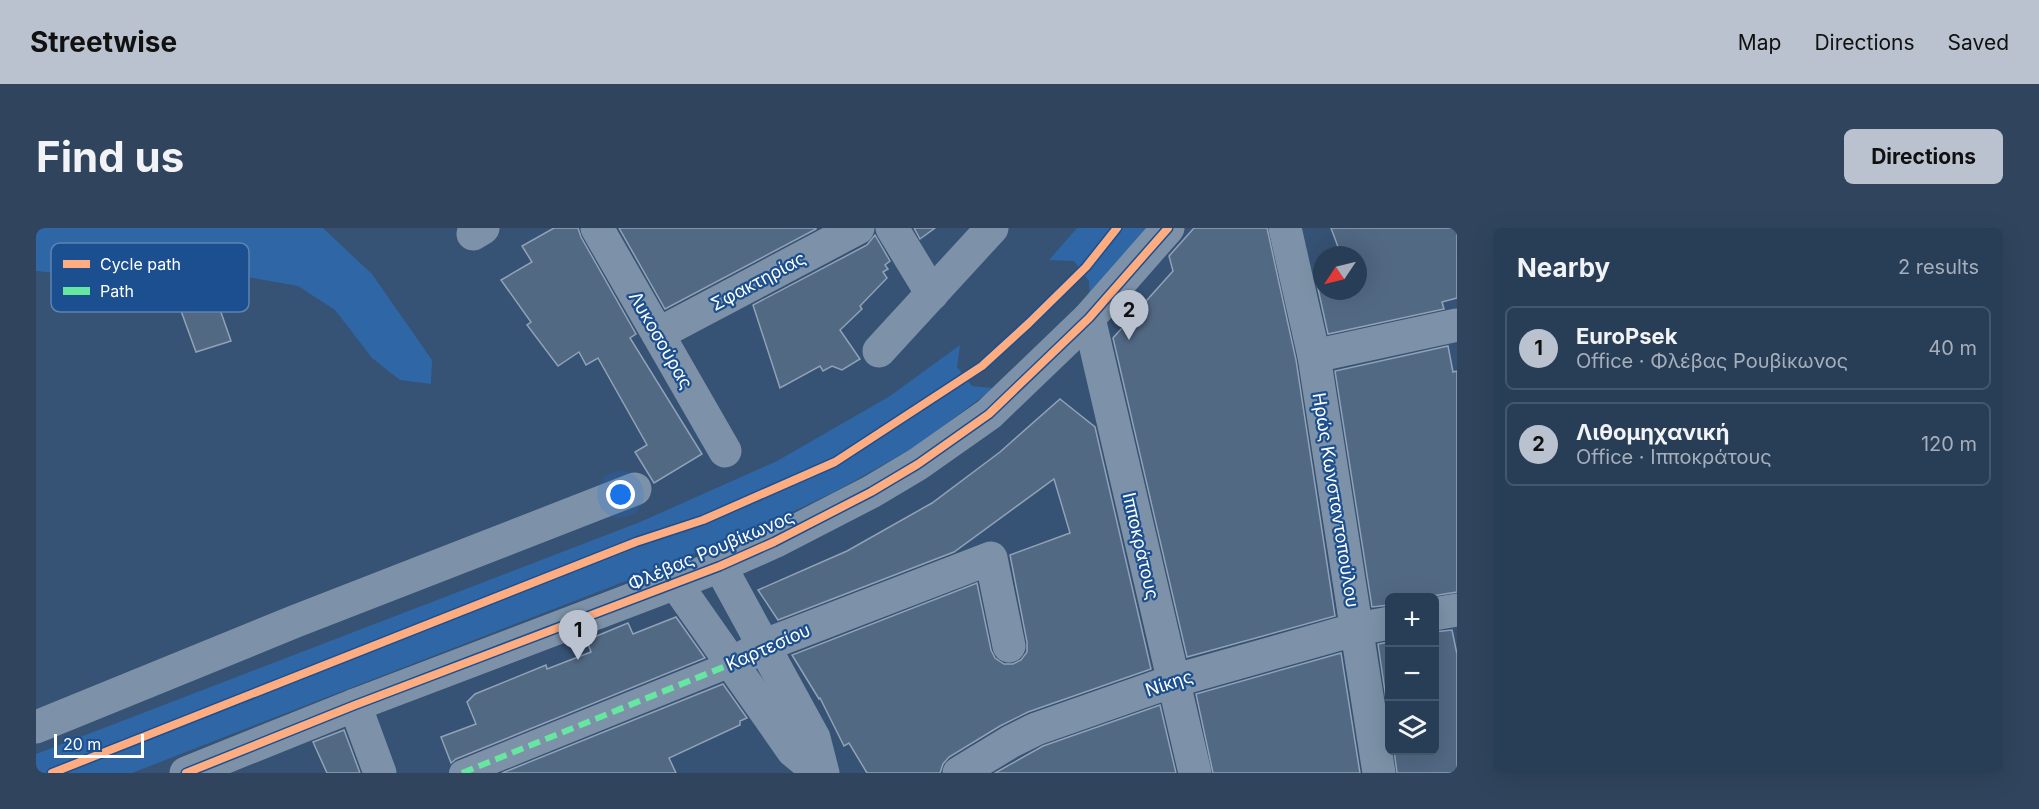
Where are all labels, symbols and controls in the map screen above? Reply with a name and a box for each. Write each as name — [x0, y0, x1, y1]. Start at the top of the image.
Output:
text: Streetwise — [30, 25, 177, 59]
text: Map — [1738, 30, 1781, 55]
text: Directions — [1814, 30, 1915, 55]
text: Saved — [1948, 30, 2009, 55]
button: Directions — [1844, 129, 2003, 184]
text: Find us — [36, 131, 184, 182]
legend — [51, 243, 249, 312]
north arrow — [1313, 246, 1367, 300]
street label: Σφακτηρίας — [707, 247, 809, 315]
text: Nearby — [1517, 252, 1610, 283]
text: Cycle path — [100, 254, 181, 274]
text: 2 results — [1898, 255, 1979, 279]
text: Path — [100, 281, 134, 301]
street label: Λυκοσούρας — [625, 288, 697, 392]
pin: 2 — [1110, 291, 1148, 340]
text: EuroPsek — [1576, 323, 1677, 349]
text: 1 — [1534, 336, 1543, 360]
text: 40 m — [1928, 336, 1977, 360]
text: Office · Φλέβας Ρουβίκωνος — [1576, 349, 1848, 373]
street label: Ηρώς Κωνσταντοπούλου — [1309, 391, 1363, 609]
text: Λιθομηχανική — [1576, 419, 1729, 445]
text: 2 — [1532, 432, 1545, 456]
text: 120 m — [1921, 432, 1977, 456]
text: Office · Ιπποκράτους — [1576, 445, 1772, 469]
your location — [606, 480, 635, 509]
street label: Ιπποκράτους — [1118, 490, 1164, 602]
street label: Φλέβας Ρουβίκωνος — [625, 506, 797, 594]
map controls — [1385, 593, 1439, 755]
button: + — [1385, 593, 1439, 647]
pin: 1 — [558, 610, 598, 660]
street label: Καρτεσίου — [723, 619, 813, 675]
button: − — [1385, 647, 1439, 701]
street label: Νίκης — [1143, 665, 1195, 701]
button: layers — [1385, 701, 1439, 755]
scale bar — [54, 731, 144, 758]
text: 20 m — [63, 734, 101, 754]

